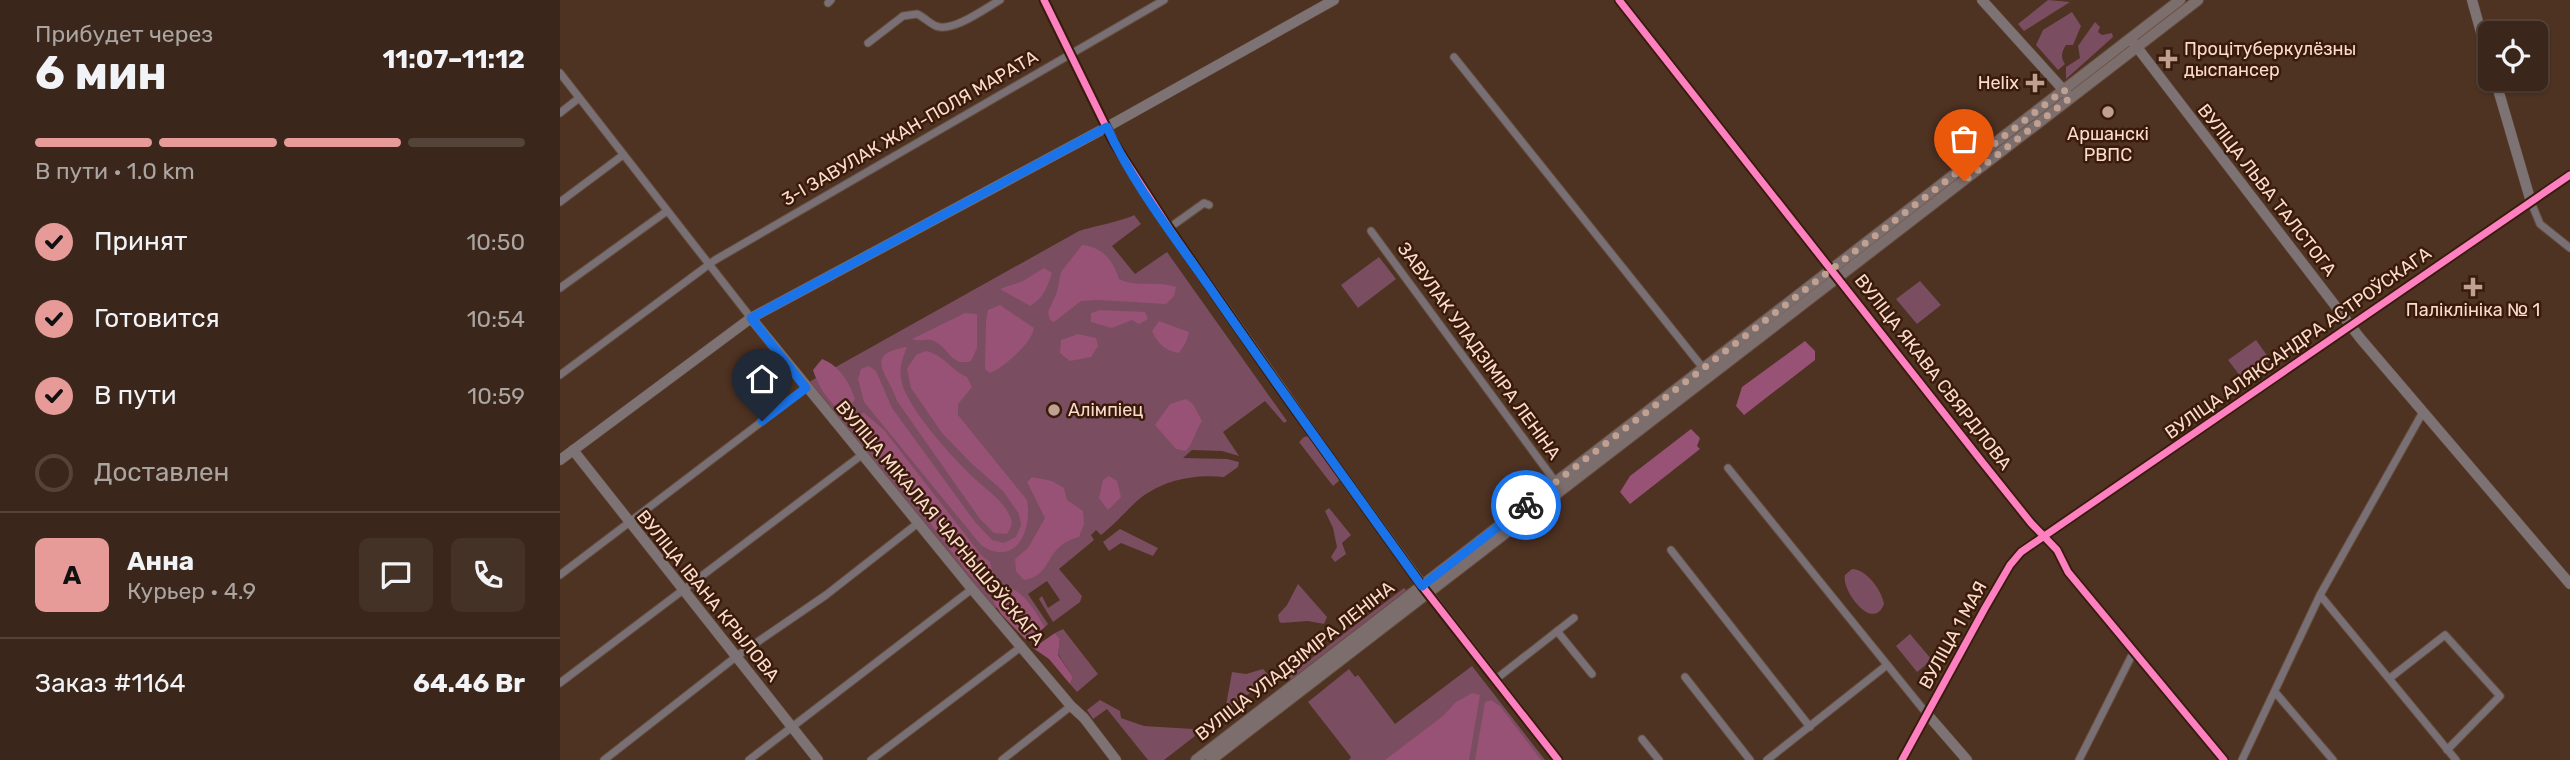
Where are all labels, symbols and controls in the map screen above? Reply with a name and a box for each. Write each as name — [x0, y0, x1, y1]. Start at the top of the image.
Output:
text: Прибудет через — [35, 20, 213, 48]
map controls — [2478, 21, 2548, 91]
button: locate — [2478, 21, 2548, 91]
place label: Процітуберкулёзны дыспансер — [2184, 38, 2356, 81]
text: 11:07–11:12 — [382, 44, 525, 75]
street label: 3-І ЗАВУЛАК ЖАН-ПОЛЯ МАРАТА — [778, 45, 1042, 211]
text: 6 мин — [35, 46, 167, 101]
marker: Процітуберкулёзны дыспансер — [2158, 49, 2178, 69]
place label: Helix — [1978, 72, 2019, 94]
marker: Helix — [2025, 73, 2045, 93]
street label: ВУЛІЦА ЛЬВА ТАЛСТОГА — [2193, 99, 2341, 281]
marker: Аршанскі РВПС — [2100, 104, 2116, 120]
pin — [1934, 109, 1994, 181]
icon: bag — [1945, 120, 1983, 158]
place label: Аршанскі РВПС — [2067, 123, 2149, 166]
text: В пути · 1.0 km — [35, 157, 195, 185]
icon: check — [35, 223, 73, 261]
text: Принят — [94, 226, 187, 257]
text: 10:50 — [466, 228, 525, 256]
street label: ЗАВУЛАК УЛАДЗІМІРА ЛЕНІНА — [1393, 238, 1565, 464]
street label: ВУЛІЦА АЛЯКСАНДРА АСТРОЎСКАГА — [2161, 242, 2435, 444]
street label: ВУЛІЦА ЯКАВА СВЯРДЛОВА — [1850, 270, 2016, 474]
marker: Паліклініка № 1 — [2463, 277, 2483, 297]
place label: Паліклініка № 1 — [2406, 299, 2540, 321]
icon: check — [35, 300, 73, 338]
text: Готовится — [94, 303, 220, 334]
text: 10:54 — [467, 305, 525, 333]
pin — [732, 349, 792, 421]
icon: home — [743, 360, 781, 398]
icon: check — [35, 377, 73, 415]
text: В пути — [94, 380, 177, 411]
text: 10:59 — [467, 382, 525, 410]
street label: ВУЛІЦА МІКАЛАЯ ЧАРНЫШЭЎСКАГА — [831, 396, 1049, 650]
place label: Алімпіец — [1068, 399, 1143, 421]
marker: Алімпіец — [1046, 402, 1062, 418]
text: Доставлен — [94, 457, 229, 488]
courier — [1491, 470, 1561, 540]
icon: bike — [1507, 486, 1545, 524]
street label: ВУЛІЦА ІВАНА КРЫЛОВА — [632, 506, 784, 686]
button: chat — [359, 538, 433, 612]
button: phone — [451, 538, 525, 612]
text: Анна — [127, 546, 194, 577]
text: А — [63, 560, 81, 591]
street label: ВУЛІЦА УЛАДЗІМІРА ЛЕНІНА — [1191, 576, 1399, 746]
text: Курьер · 4.9 — [127, 577, 256, 605]
street label: ВУЛІЦА 1 МАЯ — [1914, 577, 1992, 693]
text: Заказ #1164 — [35, 668, 186, 699]
text: 64.46 Br — [413, 668, 525, 699]

